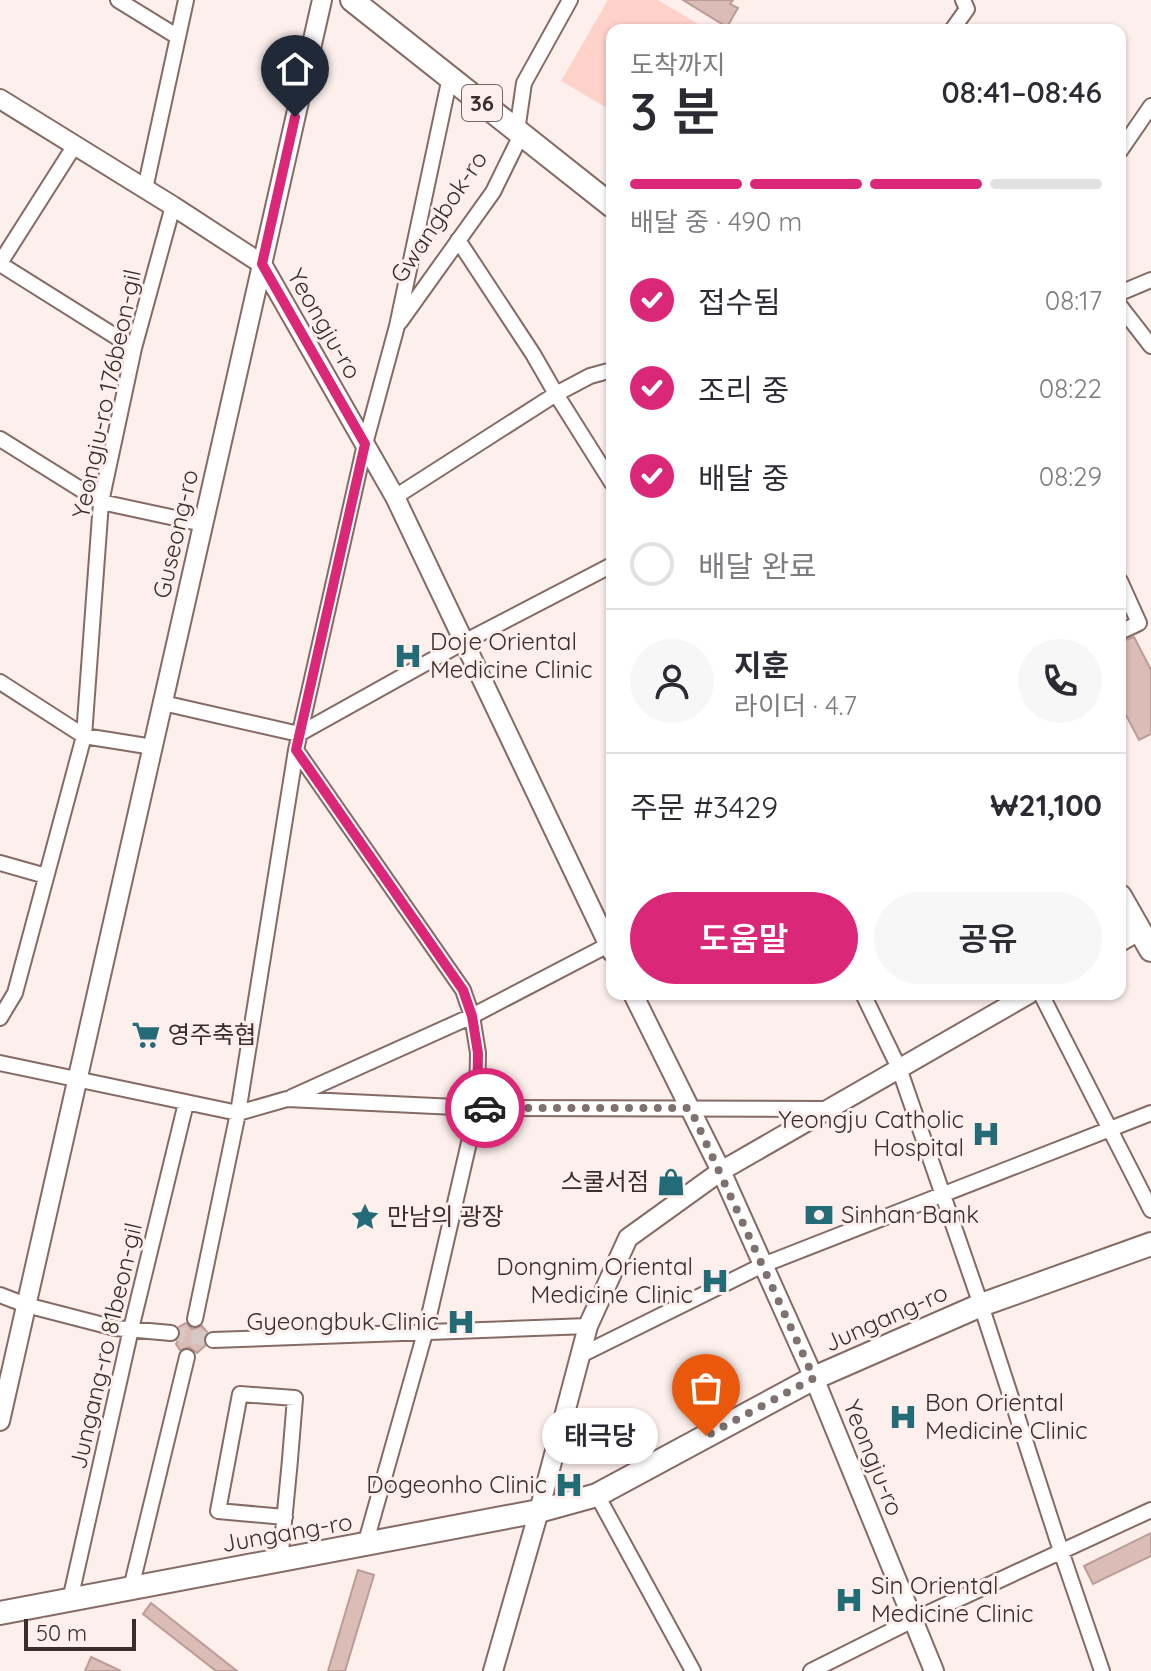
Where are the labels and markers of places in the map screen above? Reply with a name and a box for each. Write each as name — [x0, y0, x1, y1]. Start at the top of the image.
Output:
pin — [261, 35, 329, 117]
place label: Doje Oriental Medicine Clinic — [430, 626, 592, 684]
hospital icon: Doje Oriental Medicine Clinic — [393, 641, 423, 671]
place label: 영주축협 — [168, 1019, 256, 1049]
supermarket icon: 영주축협 — [131, 1020, 161, 1050]
place label: Yeongju Catholic Hospital — [778, 1104, 964, 1162]
hospital icon: Yeongju Catholic Hospital — [971, 1119, 1001, 1149]
place label: 스쿨서점 — [561, 1166, 649, 1196]
shop icon: 스쿨서점 — [656, 1167, 686, 1197]
place label: Sinhan Bank — [841, 1199, 979, 1229]
bank icon: Sinhan Bank — [804, 1200, 834, 1230]
place label: 만남의 광장 — [387, 1201, 504, 1231]
place icon: 만남의 광장 — [350, 1202, 380, 1232]
place label: Dongnim Oriental Medicine Clinic — [496, 1251, 693, 1309]
hospital icon: Dongnim Oriental Medicine Clinic — [700, 1266, 730, 1296]
place label: Gyeongbuk Clinic — [247, 1306, 439, 1336]
hospital icon: Gyeongbuk Clinic — [446, 1307, 476, 1337]
pin — [672, 1354, 740, 1436]
place label: Bon Oriental Medicine Clinic — [925, 1387, 1087, 1445]
hospital icon: Bon Oriental Medicine Clinic — [888, 1402, 918, 1432]
callout: 태극당 — [542, 1408, 658, 1464]
place label: Dogeonho Clinic — [366, 1469, 547, 1499]
hospital icon: Dogeonho Clinic — [554, 1470, 584, 1500]
place label: Sin Oriental Medicine Clinic — [871, 1570, 1033, 1628]
hospital icon: Sin Oriental Medicine Clinic — [834, 1585, 864, 1615]

